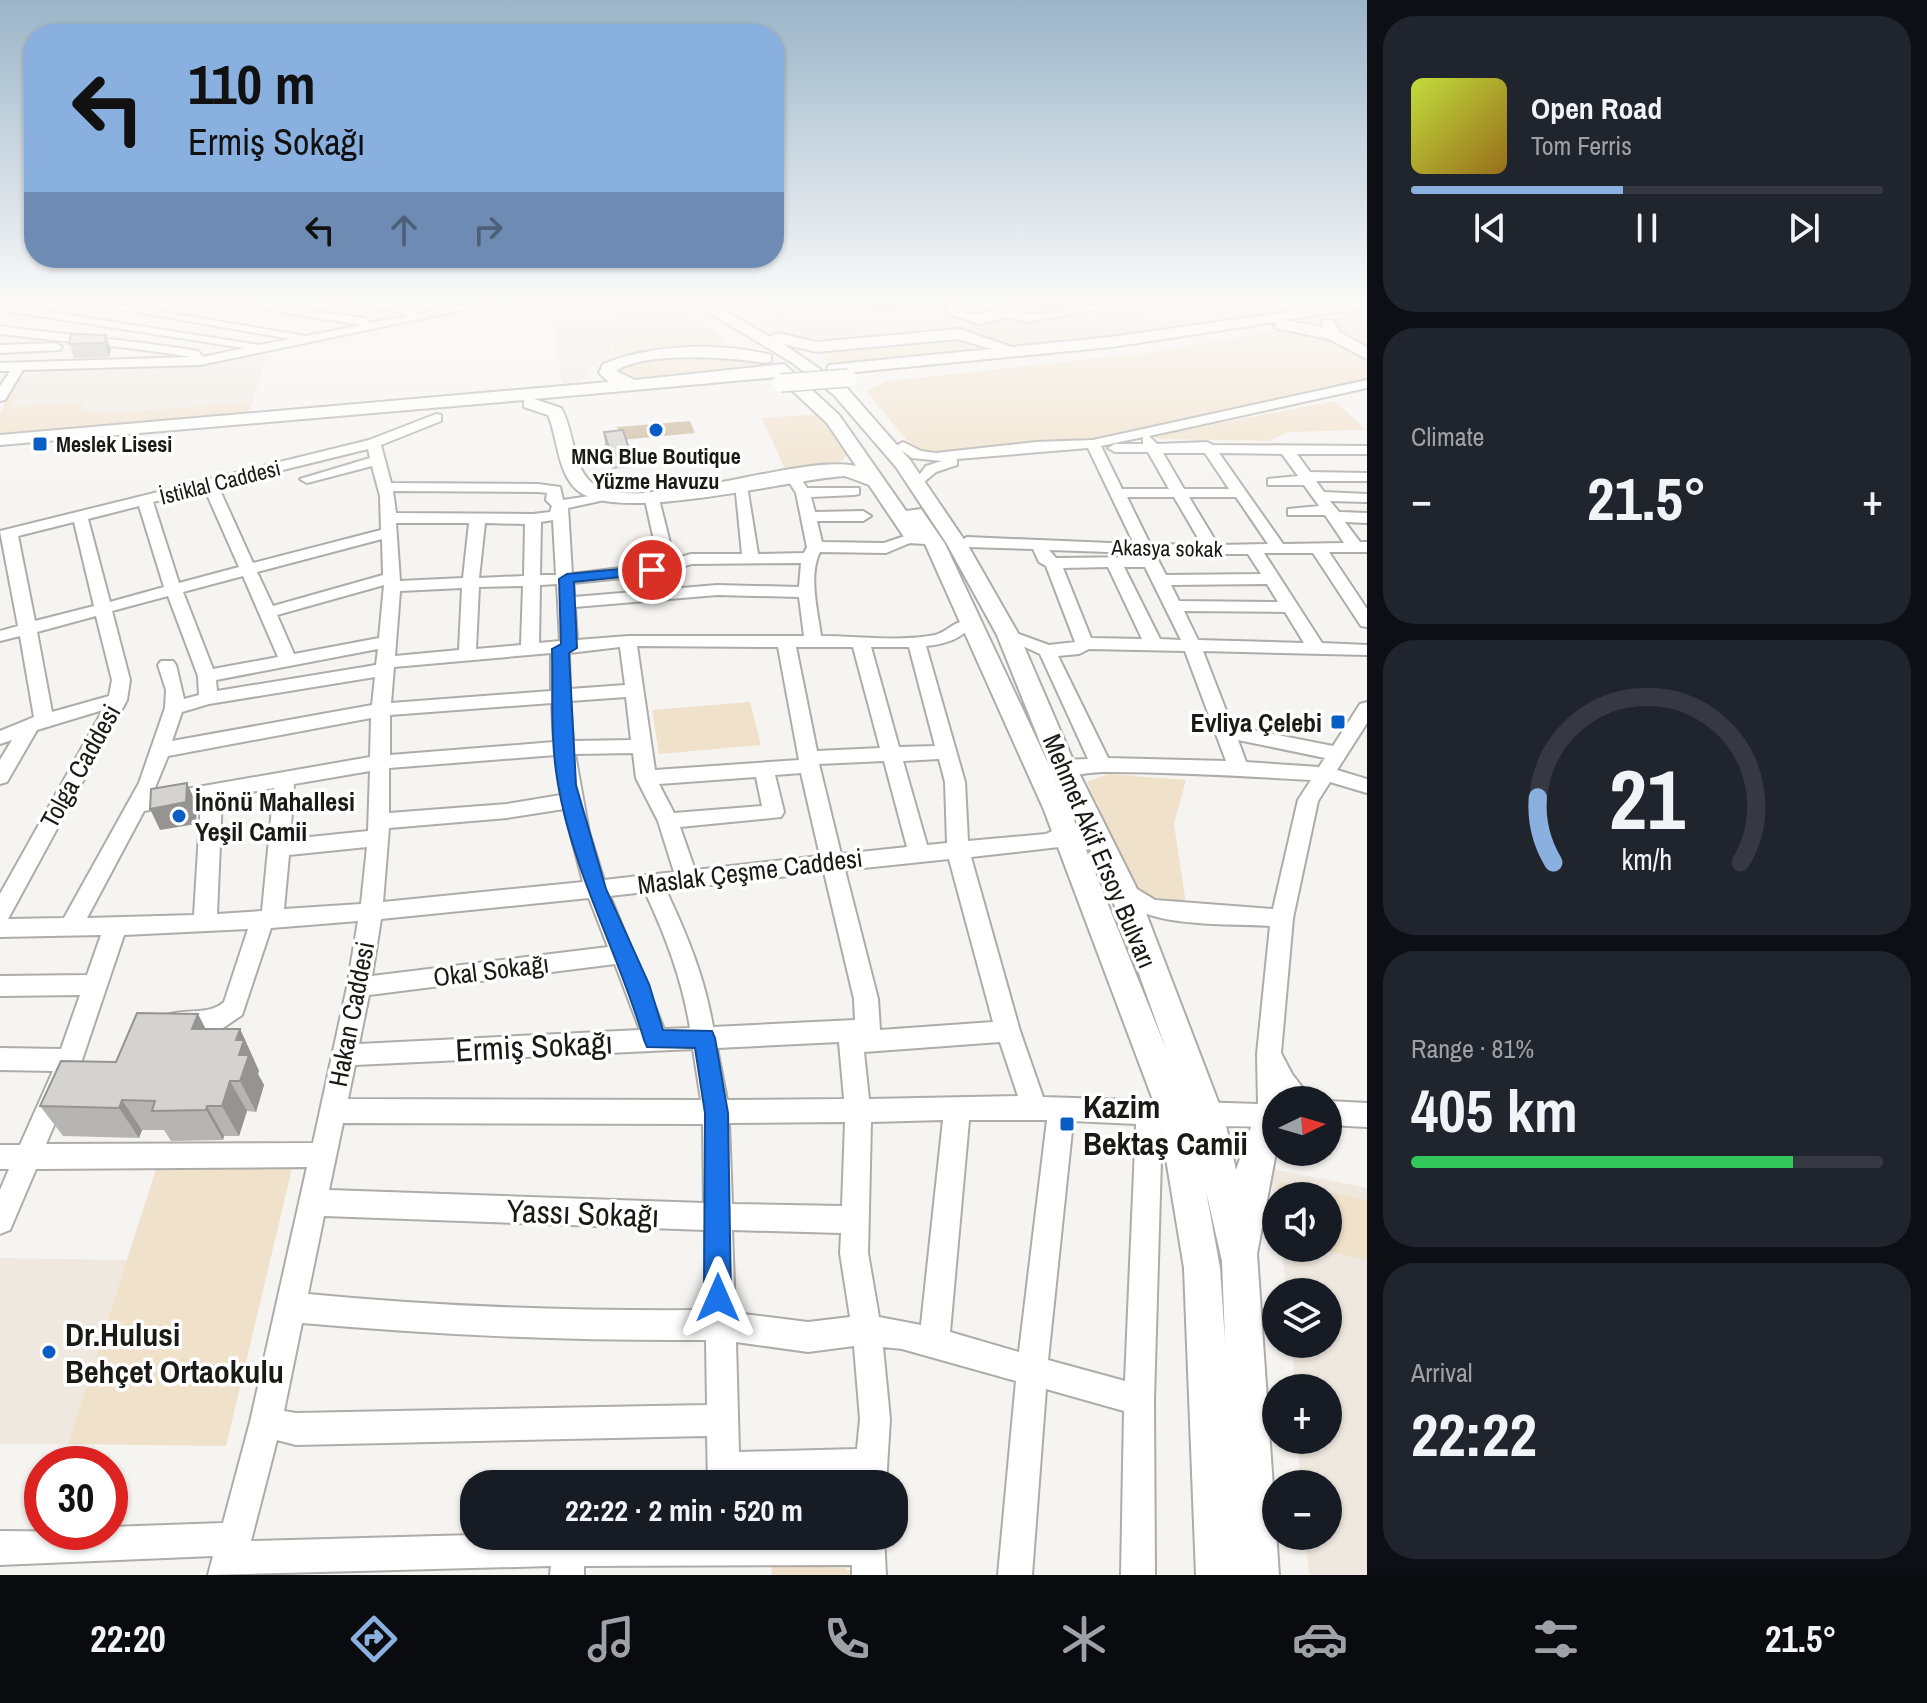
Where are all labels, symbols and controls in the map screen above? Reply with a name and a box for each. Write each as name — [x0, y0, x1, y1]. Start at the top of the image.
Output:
text: 110 m — [188, 46, 316, 121]
icon: left — [56, 56, 160, 160]
text: Open Road — [1531, 88, 1662, 128]
text: Ermiş Sokağı — [188, 118, 365, 166]
text: Tom Ferris — [1531, 128, 1632, 163]
icon: previous — [1468, 206, 1512, 250]
icon: pause — [1625, 206, 1669, 250]
icon: next — [1782, 206, 1826, 250]
icon: left — [298, 208, 342, 252]
icon: ahead — [382, 208, 426, 252]
icon: right — [466, 208, 510, 252]
text: Climate — [1411, 419, 1484, 454]
marker: MNG Blue Boutique Yüzme Havuzu — [647, 421, 665, 439]
place label: Meslek Lisesi — [56, 429, 172, 459]
marker: Meslek Lisesi — [31, 435, 49, 453]
place label: MNG Blue Boutique Yüzme Havuzu — [571, 441, 741, 496]
street label: İstiklal Caddesi — [157, 453, 283, 511]
text: 21.5° — [1587, 458, 1707, 539]
text: − — [1411, 469, 1432, 529]
text: + — [1862, 469, 1883, 529]
street label: Akasya sokak — [1110, 532, 1224, 564]
pin — [618, 536, 686, 604]
icon: arrive — [630, 548, 674, 592]
street label: Tolga Caddesi — [32, 698, 128, 834]
place label: Evliya Çelebi — [1190, 705, 1322, 740]
marker: Evliya Çelebi — [1329, 713, 1347, 731]
street label: Mehmet Akif Ersoy Bulvarı — [1035, 729, 1165, 973]
text: 21 — [1609, 743, 1685, 855]
place label: İnönü Mahallesi Yeşil Camii — [195, 784, 355, 849]
marker: İnönü Mahallesi Yeşil Camii — [170, 807, 188, 825]
street label: Maslak Çeşme Caddesi — [636, 840, 864, 902]
text: km/h — [1622, 841, 1672, 880]
street label: Hakan Caddesi — [320, 939, 382, 1089]
street label: Okal Sokağı — [431, 946, 551, 994]
street label: Ermiş Sokağı — [454, 1020, 614, 1072]
text: Range · 81% — [1411, 1031, 1534, 1066]
text: 405 km — [1411, 1070, 1578, 1151]
place label: Kazim Bektaş Camii — [1083, 1085, 1248, 1165]
north arrow — [1262, 1086, 1342, 1166]
map controls — [1262, 1086, 1342, 1550]
marker: Kazim Bektaş Camii — [1058, 1115, 1076, 1133]
button: sound — [1262, 1182, 1342, 1262]
street label: Yassı Sokağı — [506, 1189, 660, 1237]
position arrow — [676, 1256, 760, 1340]
button: layers — [1262, 1278, 1342, 1358]
place label: Dr.Hulusi Behçet Ortaokulu — [65, 1313, 284, 1393]
marker: Dr.Hulusi Behçet Ortaokulu — [40, 1343, 58, 1361]
text: Arrival — [1411, 1355, 1473, 1390]
button: + — [1262, 1374, 1342, 1454]
text: 22:22 — [1411, 1394, 1537, 1475]
speed limit sign: 30 — [24, 1446, 128, 1550]
button: − — [1262, 1470, 1342, 1550]
text: 22:22 · 2 min · 520 m — [565, 1490, 803, 1530]
icon: directions — [346, 1611, 402, 1667]
icon: music — [583, 1611, 639, 1667]
icon: phone — [819, 1611, 875, 1667]
icon: climate — [1056, 1611, 1112, 1667]
icon: car — [1292, 1611, 1348, 1667]
icon: filters — [1528, 1611, 1584, 1667]
text: 22:20 — [90, 1615, 166, 1663]
text: 21.5° — [1765, 1615, 1837, 1663]

